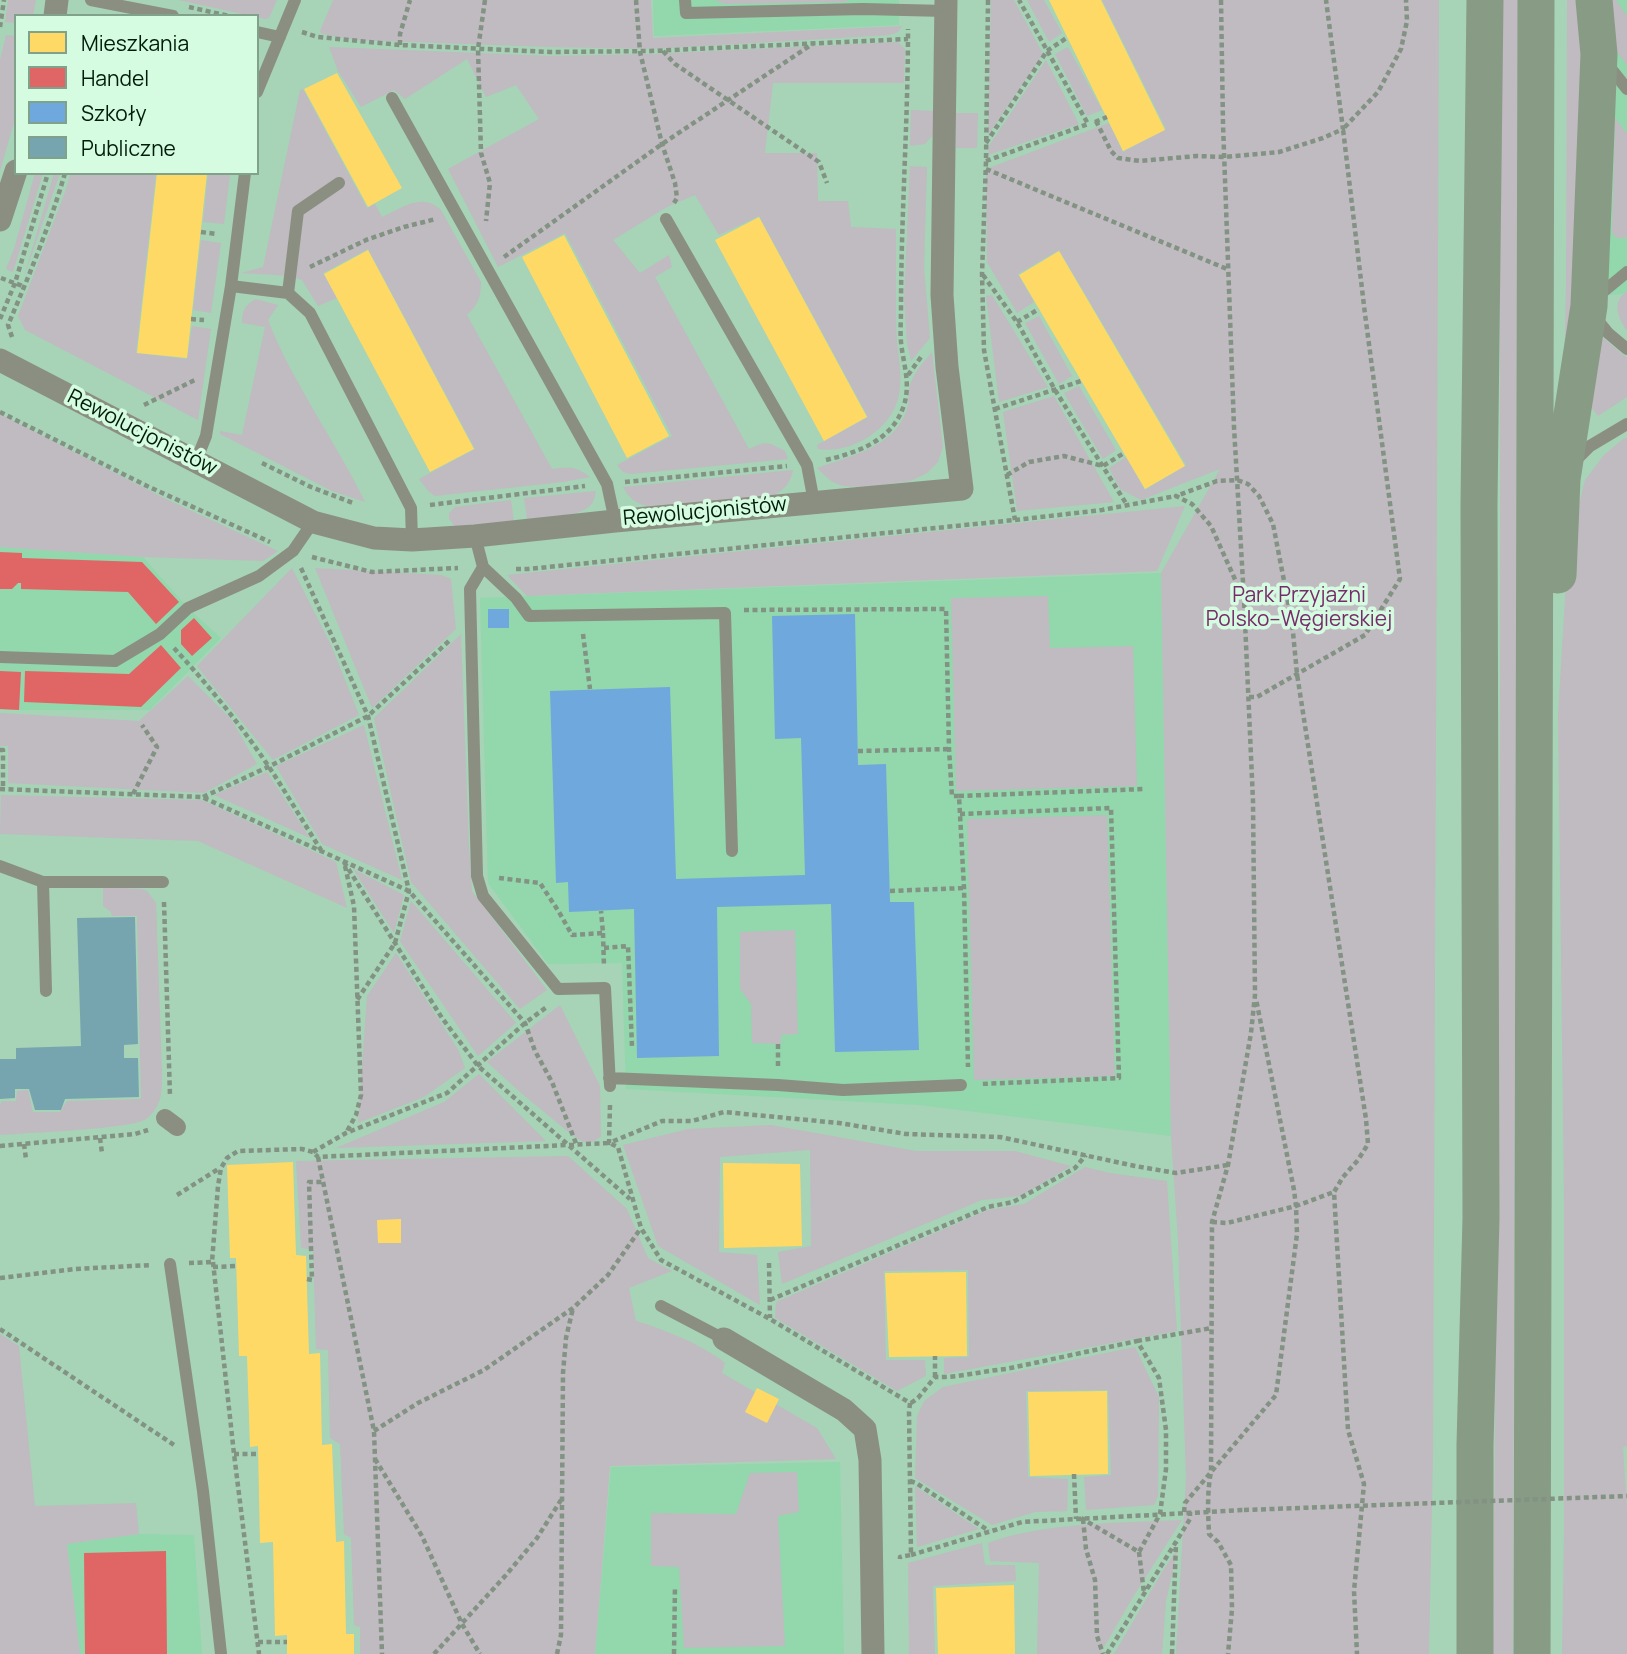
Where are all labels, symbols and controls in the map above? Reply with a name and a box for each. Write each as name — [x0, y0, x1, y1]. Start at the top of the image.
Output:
legend — [14, 14, 259, 175]
text: Mieszkania — [81, 29, 189, 57]
text: Handel — [81, 64, 149, 92]
text: Szkoły — [81, 99, 147, 127]
text: Publiczne — [81, 134, 176, 162]
street label: Rewolucjonistów — [63, 384, 221, 482]
street label: Rewolucjonistów — [622, 492, 788, 532]
park label: Park Przyjaźni Polsko–Węgierskiej — [1206, 583, 1392, 633]

